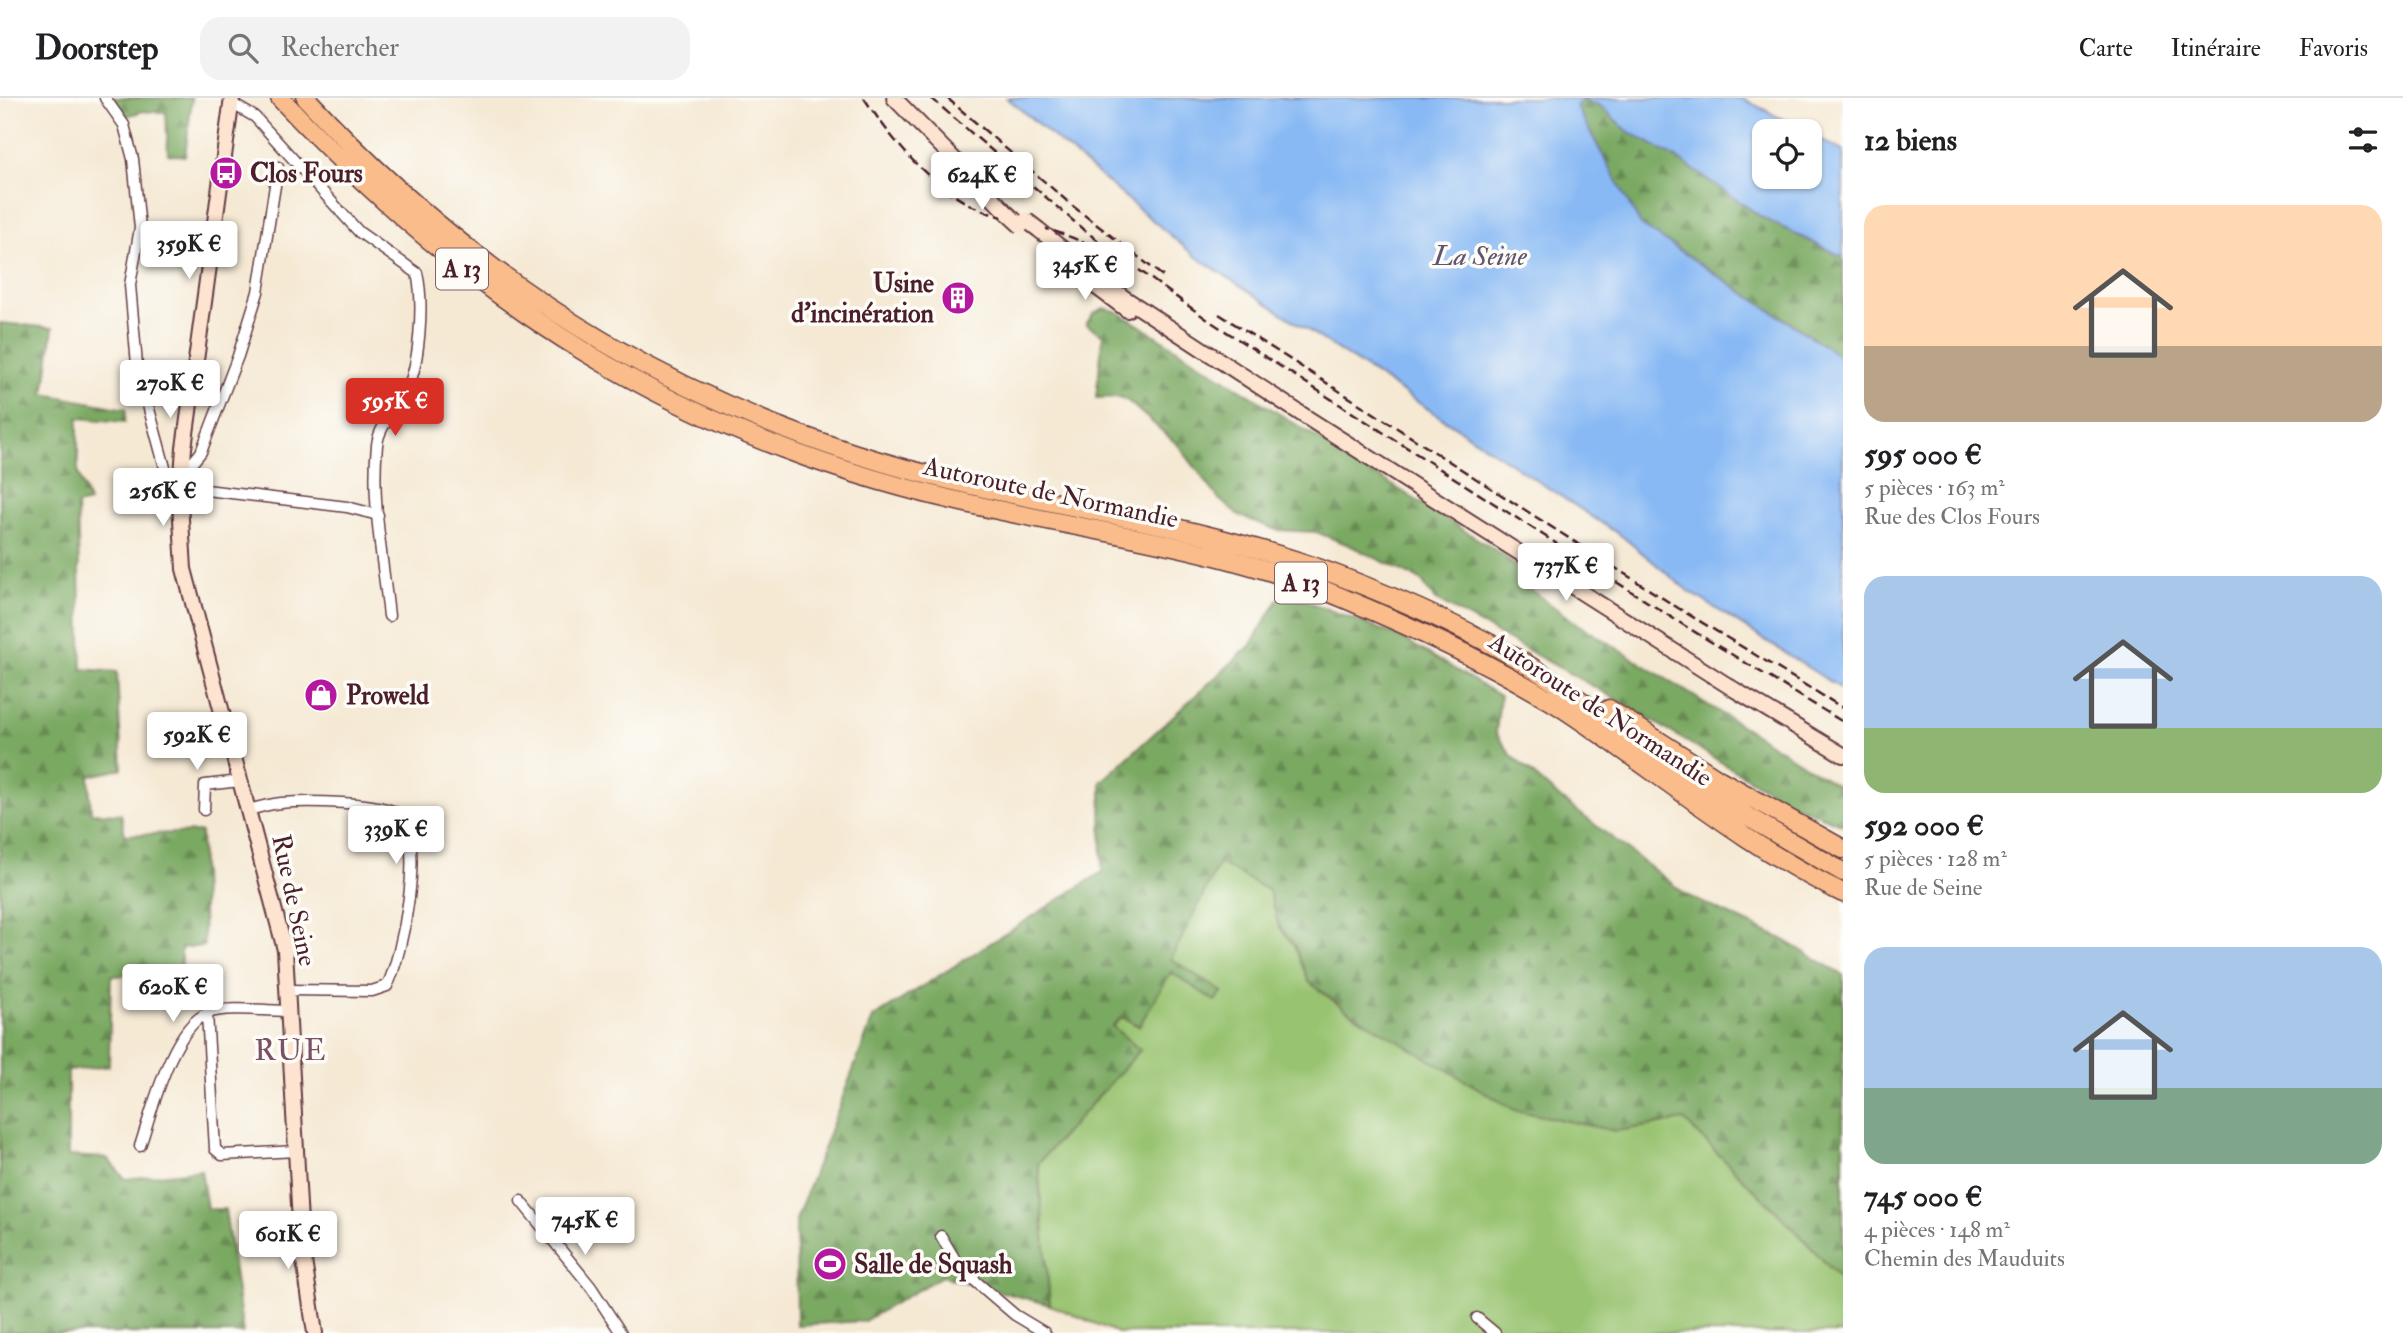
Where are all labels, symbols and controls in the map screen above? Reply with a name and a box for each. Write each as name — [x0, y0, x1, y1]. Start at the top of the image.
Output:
search box — [200, 17, 690, 80]
text: Doorstep — [35, 28, 158, 69]
icon: search — [224, 29, 262, 67]
text: Rechercher — [280, 32, 399, 64]
text: Carte — [2079, 33, 2133, 64]
text: Itinéraire — [2171, 33, 2261, 64]
text: Favoris — [2299, 33, 2368, 64]
map controls — [1752, 119, 1822, 189]
button: locate — [1752, 119, 1822, 189]
icon: filters — [2344, 121, 2382, 159]
text: 12 biens — [1864, 122, 1957, 159]
pin: 624K € — [925, 152, 1039, 212]
bus stop icon: Clos Fours — [207, 154, 245, 192]
place label: Clos Fours — [250, 158, 363, 190]
text: 624K € — [947, 160, 1017, 189]
pin: 359K € — [132, 222, 246, 281]
text: 359K € — [156, 229, 222, 258]
water label: La Seine — [1432, 239, 1528, 274]
pin: 345K € — [1028, 242, 1142, 302]
road number: A 13 — [436, 248, 488, 289]
text: 345K € — [1052, 250, 1118, 279]
icon: home — [2060, 250, 2186, 376]
place label: Usine d'incinération — [791, 268, 935, 330]
building icon: Usine d'incinération — [939, 279, 977, 317]
pin: 270K € — [113, 360, 227, 420]
text: 270K € — [136, 368, 204, 397]
pin: 595K € — [338, 378, 452, 438]
text: 595K € — [362, 386, 428, 415]
text: 595 000 € — [1864, 436, 1982, 473]
street label: Autoroute de Normandie — [920, 450, 1181, 536]
pin: 256K € — [106, 468, 220, 528]
text: 5 pièces · 163 m² — [1864, 473, 2005, 502]
text: 256K € — [129, 476, 197, 505]
text: Rue des Clos Fours — [1864, 502, 2040, 531]
pin: 737K € — [1509, 544, 1623, 603]
text: 737K € — [1534, 551, 1598, 580]
road number: A 13 — [1275, 562, 1327, 604]
icon: home — [2060, 621, 2186, 747]
street label: Autoroute de Normandie — [1482, 625, 1718, 794]
shop icon: Proweld — [302, 676, 340, 714]
place label: Proweld — [346, 680, 429, 712]
pin: 592K € — [140, 712, 254, 772]
text: 592K € — [163, 720, 231, 749]
pin: 339K € — [339, 806, 453, 866]
text: 592 000 € — [1864, 807, 1984, 844]
text: 339K € — [364, 814, 428, 843]
street label: Rue de Seine — [264, 831, 324, 969]
text: 5 pièces · 128 m² — [1864, 844, 2007, 873]
text: Rue de Seine — [1864, 873, 1982, 902]
pin: 620K € — [116, 964, 230, 1024]
text: 620K € — [138, 972, 208, 1001]
icon: home — [2060, 992, 2186, 1118]
district label: RUE — [254, 1032, 328, 1069]
text: 745 000 € — [1864, 1178, 1983, 1215]
pin: 745K € — [528, 1198, 642, 1257]
text: 745K € — [552, 1205, 618, 1234]
pin: 601K € — [231, 1212, 345, 1271]
text: 4 pièces · 148 m² — [1864, 1215, 2010, 1244]
text: 601K € — [255, 1219, 321, 1248]
text: Chemin des Mauduits — [1864, 1244, 2065, 1273]
sports icon: Salle de Squash — [811, 1245, 849, 1283]
place label: Salle de Squash — [854, 1249, 1013, 1282]

